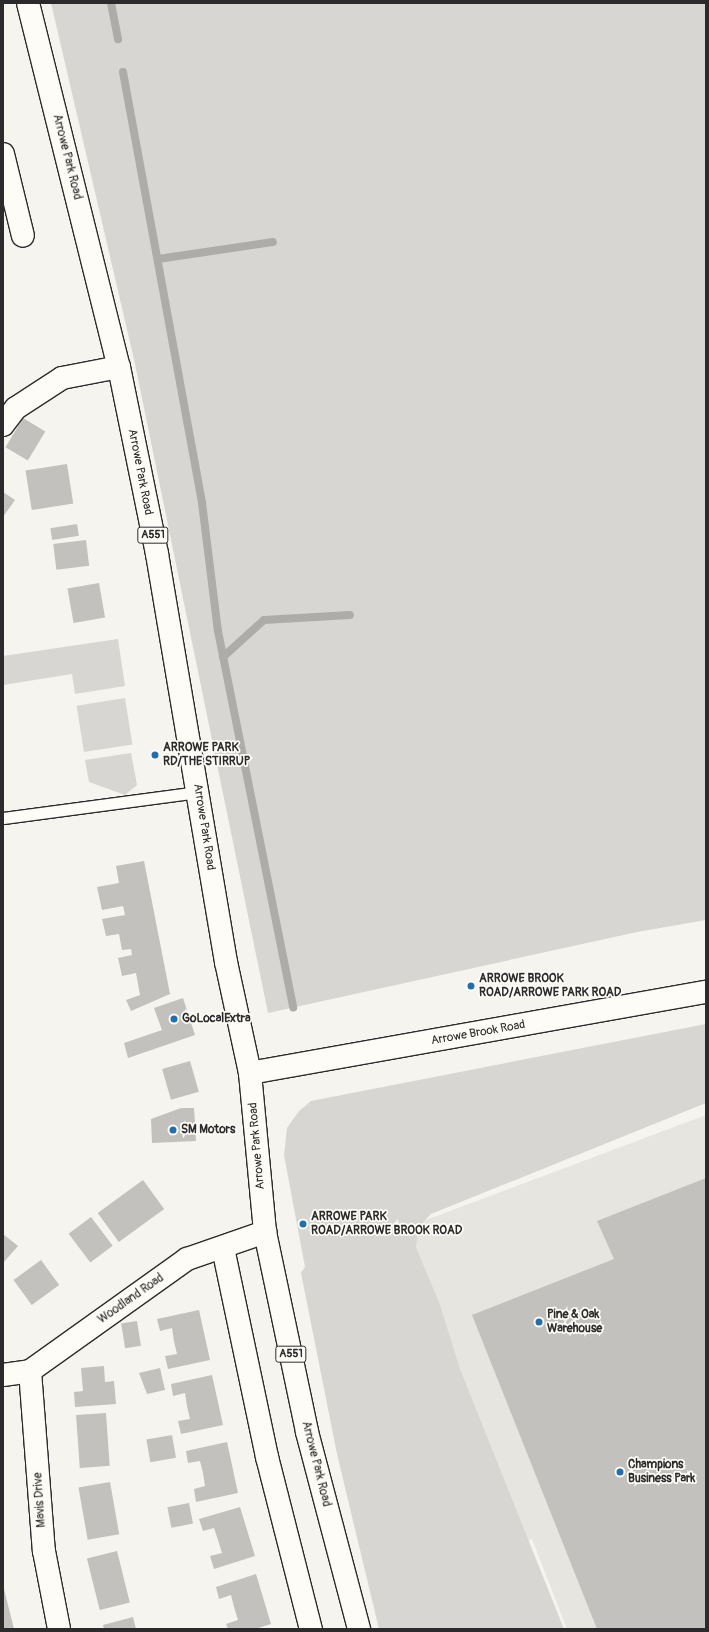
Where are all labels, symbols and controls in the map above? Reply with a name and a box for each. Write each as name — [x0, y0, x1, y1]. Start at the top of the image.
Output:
street label: Arrowe Park Road — [49, 113, 85, 201]
street label: Arrowe Park Road — [125, 428, 155, 516]
road number: A551 — [137, 526, 169, 544]
place label: ARROWE PARK RD/THE STIRRUP — [163, 741, 250, 769]
marker: ARROWE PARK RD/THE STIRRUP — [150, 750, 160, 760]
street label: Arrowe Park Road — [190, 783, 218, 871]
place label: ARROWE BROOK ROAD/ARROWE PARK ROAD — [479, 972, 621, 1000]
marker: ARROWE BROOK ROAD/ARROWE PARK ROAD — [466, 981, 476, 991]
place label: GoLocalExtra — [182, 1012, 250, 1026]
marker: GoLocalExtra — [169, 1014, 179, 1024]
street label: Arrowe Brook Road — [430, 1018, 526, 1048]
street label: Arrowe Park Road — [246, 1102, 268, 1190]
place label: SM Motors — [181, 1123, 235, 1137]
marker: SM Motors — [168, 1125, 178, 1135]
place label: ARROWE PARK ROAD/ARROWE BROOK ROAD — [311, 1210, 462, 1238]
marker: ARROWE PARK ROAD/ARROWE BROOK ROAD — [298, 1219, 308, 1229]
street label: Woodland Road — [95, 1271, 167, 1327]
place label: Pine & Oak Warehouse — [547, 1308, 602, 1336]
marker: Pine & Oak Warehouse — [534, 1317, 544, 1327]
road number: A551 — [275, 1345, 307, 1363]
street label: Arrowe Park Road — [298, 1420, 334, 1508]
place label: Champions Business Park — [628, 1458, 695, 1486]
marker: Champions Business Park — [615, 1467, 625, 1477]
street label: Mavis Drive — [31, 1472, 49, 1528]

